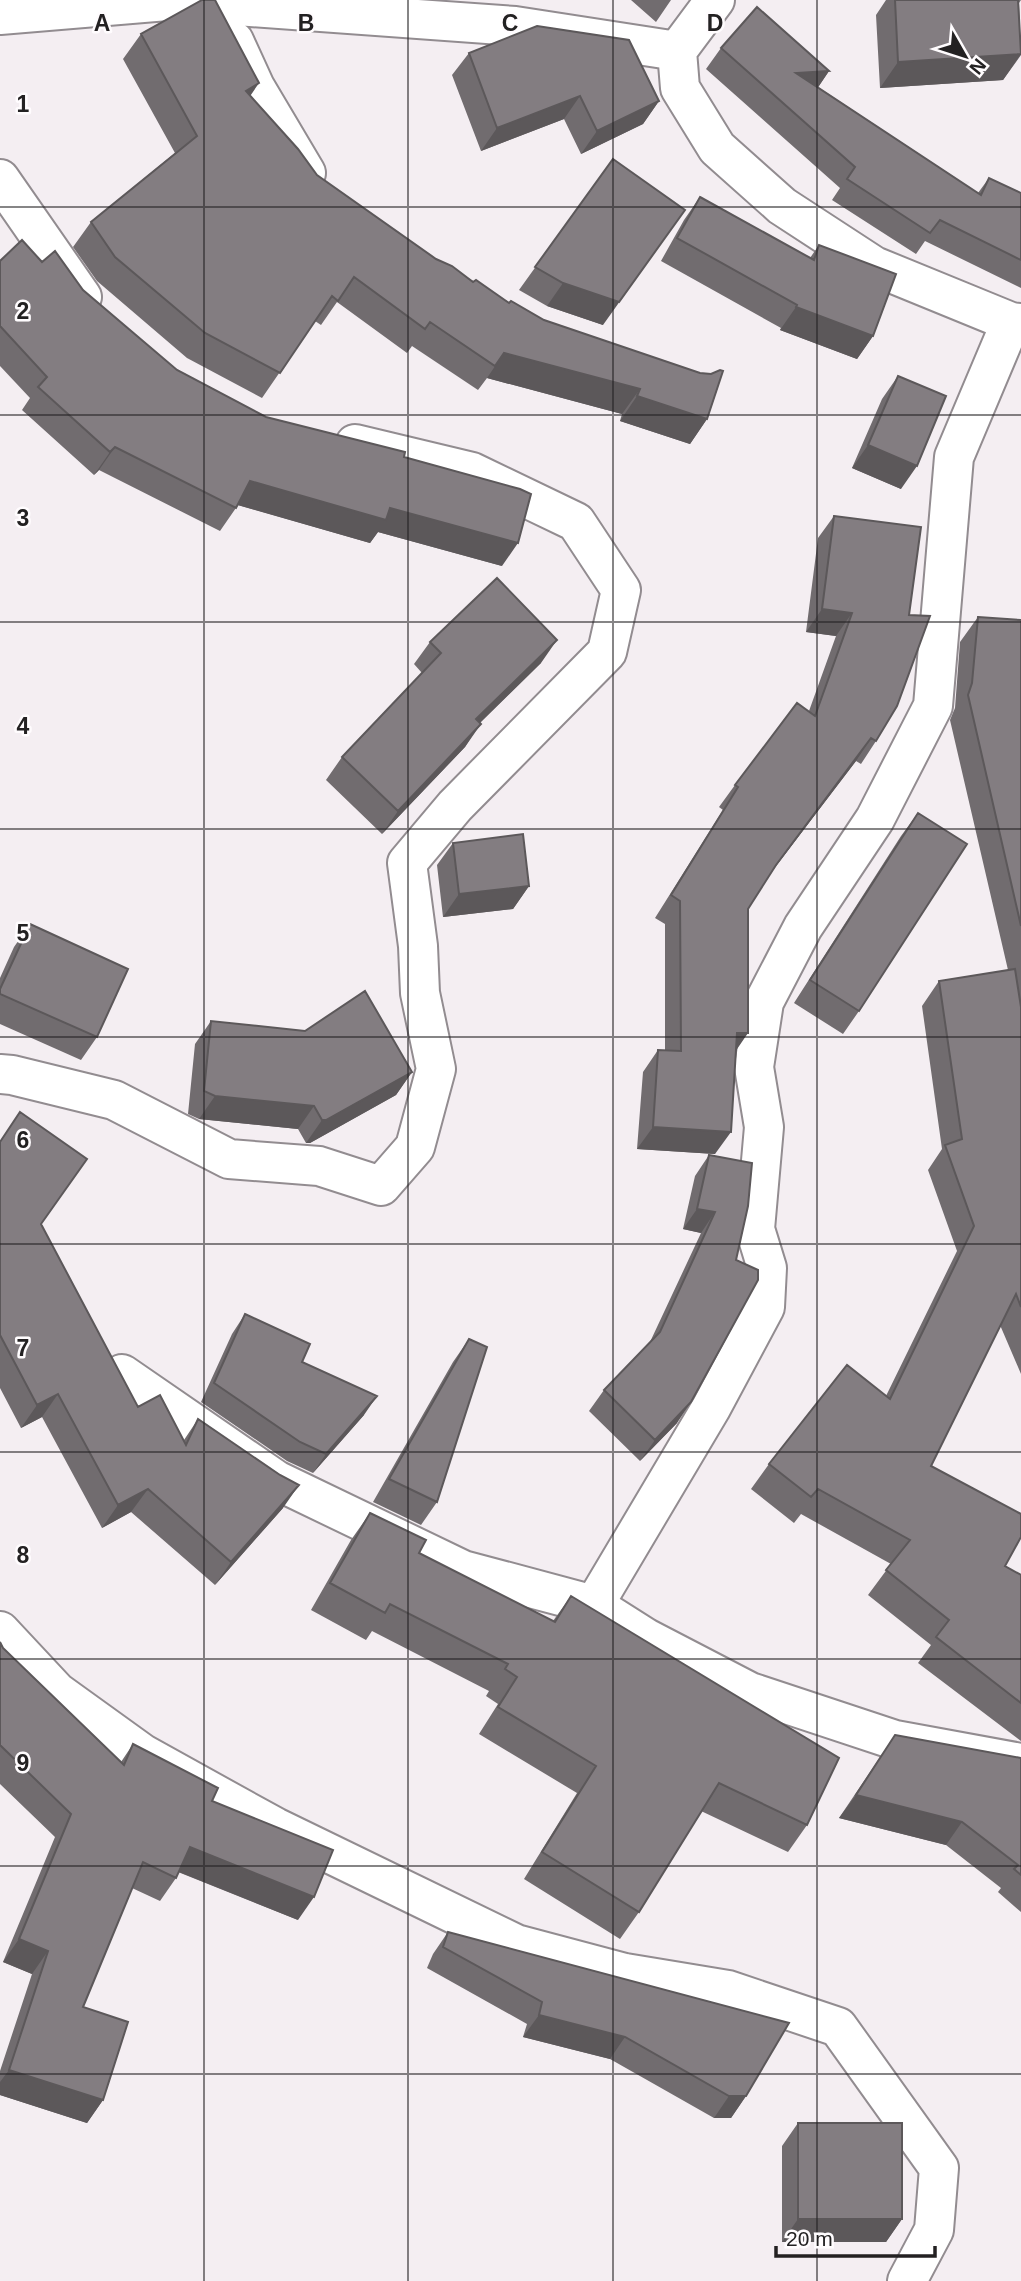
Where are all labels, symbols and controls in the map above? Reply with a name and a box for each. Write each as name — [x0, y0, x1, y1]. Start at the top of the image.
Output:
text: A — [94, 10, 110, 36]
text: B — [298, 10, 314, 36]
text: C — [502, 10, 518, 36]
text: D — [707, 10, 723, 36]
north arrow — [930, 21, 1000, 91]
text: N — [965, 54, 990, 78]
text: 1 — [17, 91, 30, 117]
text: 2 — [17, 298, 29, 324]
text: 3 — [17, 505, 29, 531]
text: 4 — [17, 713, 30, 739]
text: 5 — [17, 920, 30, 946]
text: 6 — [17, 1127, 29, 1153]
text: 7 — [17, 1335, 29, 1361]
text: 8 — [17, 1542, 30, 1568]
text: 9 — [17, 1750, 29, 1776]
scale bar — [776, 2214, 935, 2258]
text: 20 m — [786, 2227, 833, 2250]

